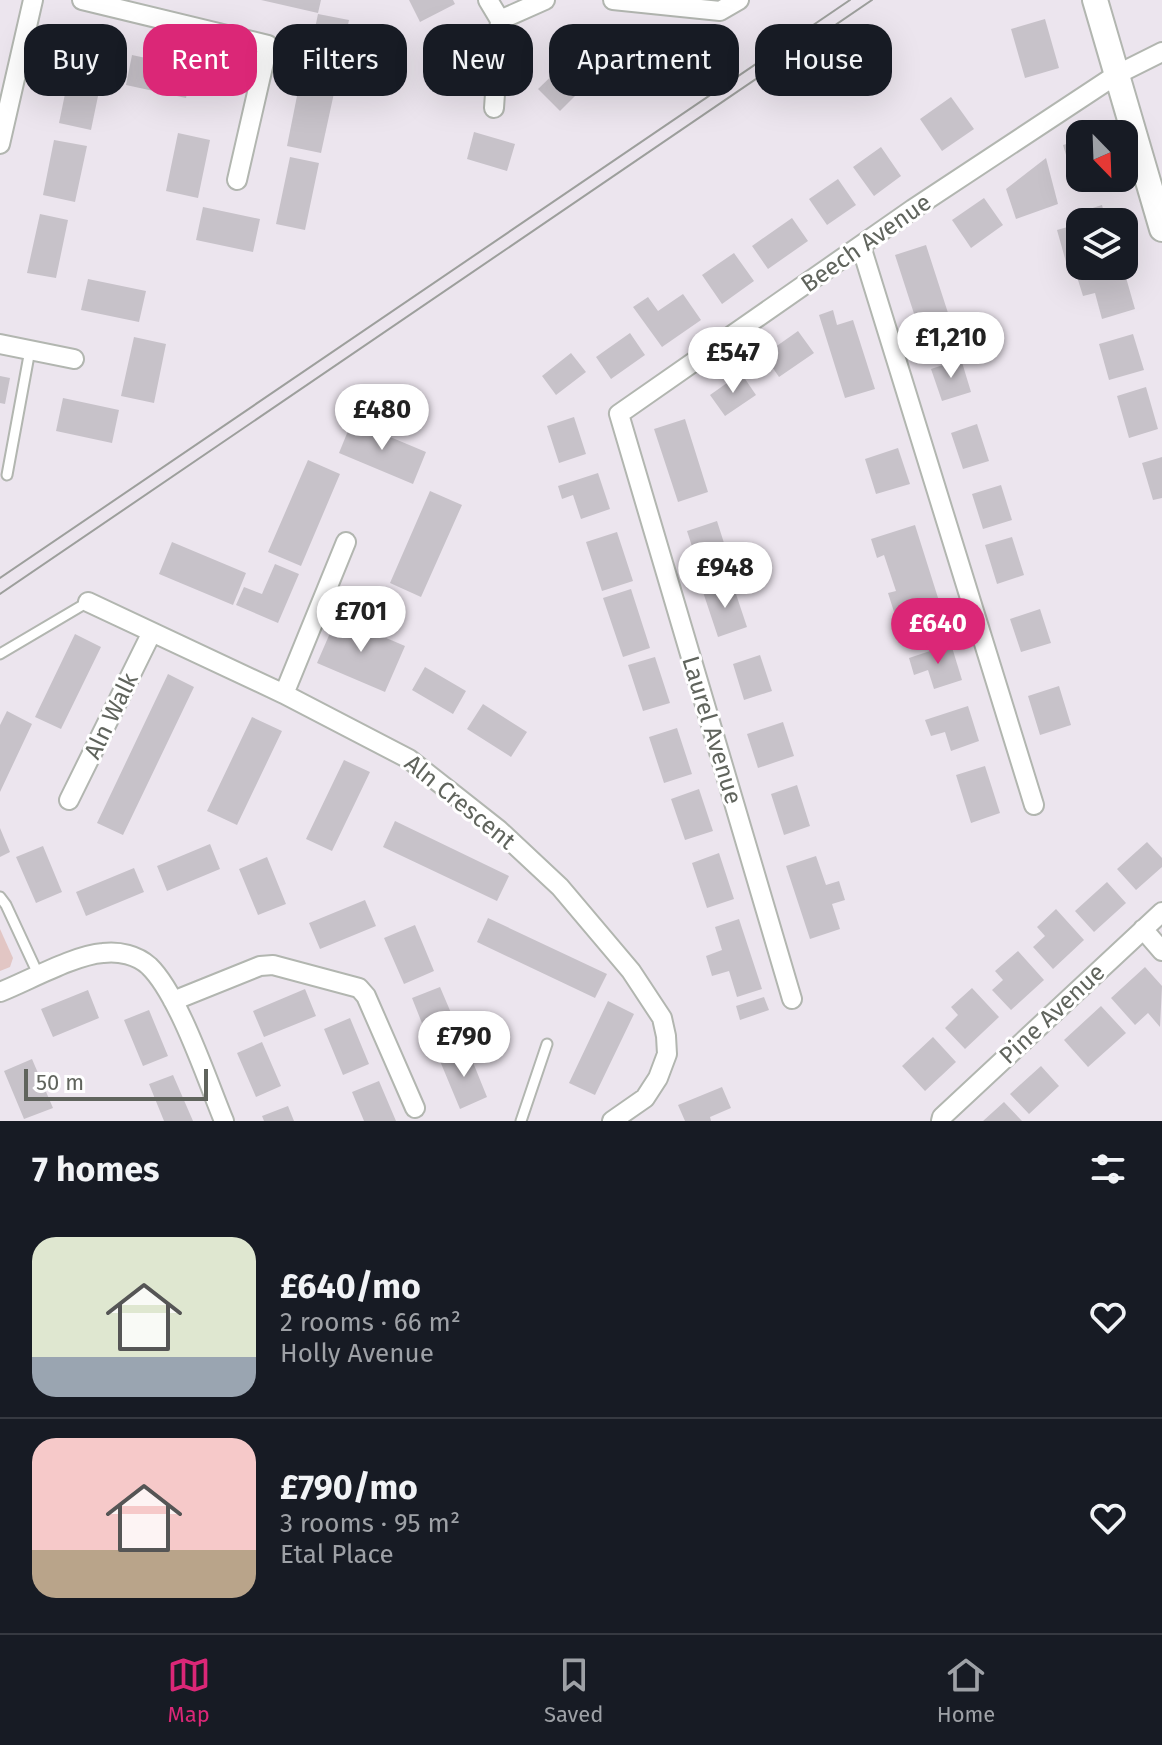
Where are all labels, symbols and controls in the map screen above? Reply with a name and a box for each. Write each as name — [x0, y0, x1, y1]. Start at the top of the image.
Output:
chip: Buy — [24, 24, 127, 96]
chip: Rent — [143, 24, 257, 96]
chip: Filters — [273, 24, 407, 96]
chip: New — [423, 24, 533, 96]
chip: Apartment — [549, 24, 739, 96]
chip: House — [755, 24, 892, 96]
north arrow — [1066, 120, 1138, 192]
map controls — [1066, 120, 1138, 280]
street label: Beech Avenue — [796, 188, 936, 298]
button: layers — [1066, 208, 1138, 280]
pin: £1,210 — [886, 312, 1016, 380]
text: £1,210 — [915, 322, 987, 353]
pin: £547 — [686, 327, 780, 395]
text: £547 — [706, 337, 760, 368]
pin: £480 — [335, 384, 429, 452]
text: £480 — [353, 394, 411, 425]
pin: £948 — [678, 542, 772, 610]
text: £948 — [696, 552, 754, 583]
pin: £701 — [314, 586, 408, 654]
text: £701 — [335, 596, 387, 627]
pin: £640 — [891, 598, 985, 666]
text: £640 — [909, 608, 967, 639]
street label: Laurel Avenue — [676, 653, 748, 807]
street label: Aln Walk — [78, 668, 144, 764]
street label: Aln Crescent — [399, 749, 521, 855]
street label: Pine Avenue — [993, 958, 1111, 1070]
pin: £790 — [417, 1011, 511, 1079]
text: £790 — [436, 1021, 492, 1052]
scale bar — [24, 1065, 208, 1101]
text: 50 m — [36, 1069, 84, 1096]
icon: filters — [1086, 1147, 1130, 1191]
text: 7 homes — [32, 1149, 159, 1190]
text: £640/mo — [280, 1266, 421, 1307]
icon: home — [96, 1269, 192, 1365]
icon: heart — [1086, 1295, 1130, 1339]
text: 2 rooms · 66 m² — [280, 1307, 461, 1338]
text: Holly Avenue — [280, 1338, 434, 1369]
text: £790/mo — [280, 1467, 418, 1508]
icon: home — [96, 1470, 192, 1566]
icon: heart — [1086, 1496, 1130, 1540]
text: 3 rooms · 95 m² — [280, 1508, 460, 1539]
text: Etal Place — [280, 1539, 394, 1570]
tab: Map — [167, 1653, 211, 1728]
tab: Saved — [544, 1653, 603, 1728]
tab: Home — [937, 1653, 995, 1728]

